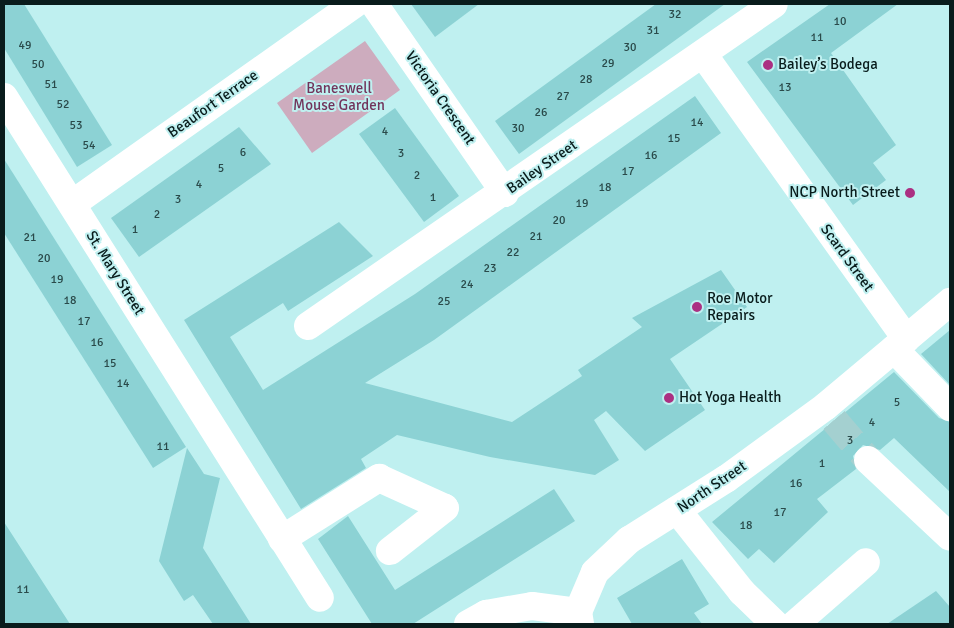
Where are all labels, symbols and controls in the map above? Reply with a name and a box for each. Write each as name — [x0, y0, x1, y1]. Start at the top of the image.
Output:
house number: 32 — [669, 8, 681, 22]
house number: 10 — [834, 15, 846, 29]
house number: 31 — [647, 24, 659, 38]
house number: 11 — [811, 31, 823, 45]
house number: 49 — [19, 39, 31, 53]
house number: 30 — [624, 41, 636, 55]
street label: Victoria Crescent — [401, 48, 479, 148]
place label: Bailey’s Bodega — [778, 56, 878, 74]
house number: 29 — [602, 57, 614, 71]
house number: 50 — [32, 58, 44, 72]
marker: Bailey’s Bodega — [762, 59, 774, 71]
street label: Beaufort Terrace — [164, 66, 262, 142]
house number: 28 — [580, 73, 592, 87]
house number: 51 — [45, 78, 57, 92]
park label: Baneswell Mouse Garden — [293, 79, 385, 114]
house number: 13 — [779, 81, 791, 95]
house number: 27 — [557, 90, 569, 104]
house number: 52 — [57, 98, 69, 112]
house number: 26 — [535, 106, 547, 120]
house number: 14 — [691, 116, 703, 130]
house number: 53 — [70, 119, 82, 133]
house number: 30 — [512, 122, 524, 136]
house number: 4 — [382, 125, 388, 139]
house number: 15 — [668, 132, 680, 146]
street label: Bailey Street — [503, 136, 581, 198]
house number: 54 — [83, 139, 95, 153]
house number: 6 — [240, 146, 246, 160]
house number: 3 — [398, 147, 404, 161]
house number: 16 — [645, 149, 657, 163]
house number: 5 — [218, 162, 224, 176]
house number: 17 — [622, 165, 634, 179]
house number: 2 — [414, 169, 420, 183]
house number: 4 — [196, 178, 202, 192]
house number: 18 — [599, 181, 611, 195]
place label: NCP North Street — [789, 184, 900, 202]
marker: NCP North Street — [904, 187, 916, 199]
house number: 1 — [430, 191, 436, 205]
house number: 3 — [175, 193, 181, 207]
house number: 19 — [576, 197, 588, 211]
house number: 2 — [154, 208, 160, 222]
house number: 20 — [553, 214, 565, 228]
street label: Scard Street — [817, 221, 877, 295]
house number: 1 — [132, 223, 138, 237]
street label: St. Mary Street — [82, 228, 148, 318]
house number: 21 — [530, 230, 542, 244]
house number: 21 — [24, 231, 36, 245]
house number: 22 — [507, 246, 519, 260]
house number: 20 — [38, 252, 50, 266]
house number: 23 — [484, 262, 496, 276]
house number: 19 — [51, 273, 63, 287]
house number: 24 — [461, 278, 473, 292]
place label: Roe Motor Repairs — [707, 289, 773, 324]
house number: 18 — [64, 294, 76, 308]
house number: 25 — [438, 295, 450, 309]
marker: Roe Motor Repairs — [691, 301, 703, 313]
house number: 17 — [78, 315, 90, 329]
house number: 16 — [91, 336, 103, 350]
house number: 15 — [104, 357, 116, 371]
house number: 14 — [117, 377, 129, 391]
place label: Hot Yoga Health — [679, 389, 781, 407]
marker: Hot Yoga Health — [663, 392, 675, 404]
house number: 5 — [894, 396, 900, 410]
house number: 4 — [869, 416, 875, 430]
house number: 3 — [847, 434, 853, 448]
house number: 11 — [157, 440, 169, 454]
street label: North Street — [674, 457, 750, 517]
house number: 1 — [819, 457, 825, 471]
house number: 16 — [790, 477, 802, 491]
house number: 17 — [774, 506, 786, 520]
house number: 18 — [740, 519, 752, 533]
house number: 11 — [17, 583, 29, 597]

